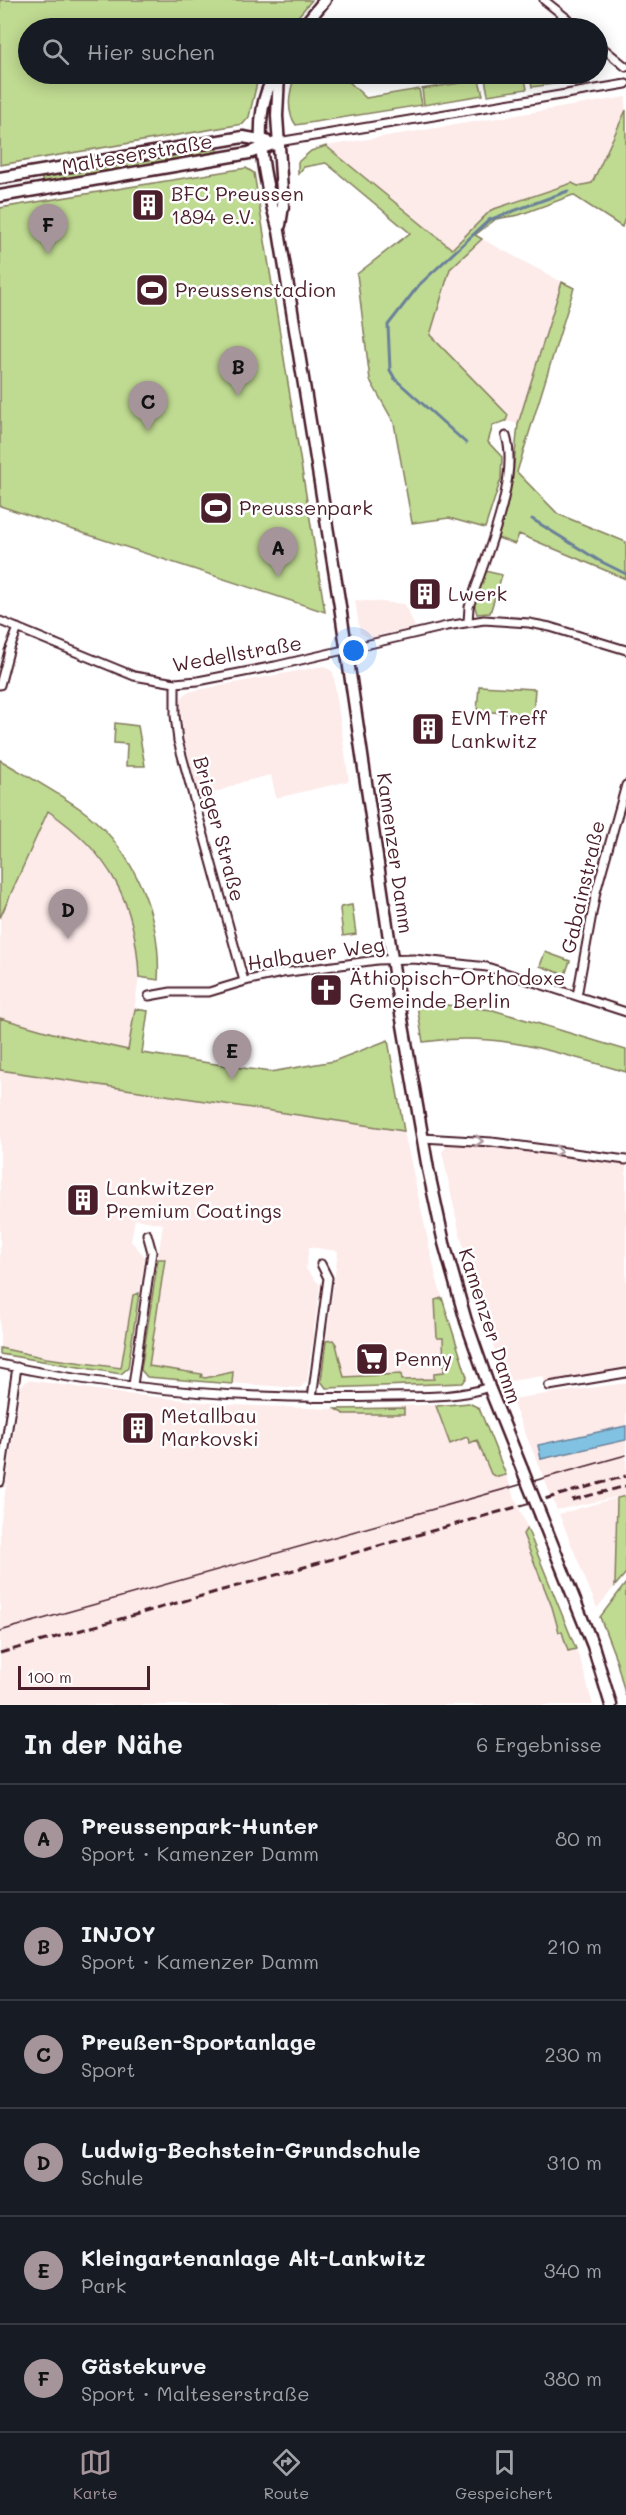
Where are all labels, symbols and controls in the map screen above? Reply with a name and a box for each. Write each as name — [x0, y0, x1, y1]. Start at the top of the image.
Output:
search box — [18, 18, 608, 84]
icon: search — [39, 35, 72, 68]
text: Hier suchen — [87, 37, 215, 66]
street label: Malteserstraße — [59, 127, 214, 179]
place label: BFC Preussen 1894 e.V. — [171, 180, 304, 229]
building icon: BFC Preussen 1894 e.V. — [130, 187, 166, 223]
pin: F — [28, 204, 68, 254]
sports icon: Preussenstadion — [134, 272, 170, 308]
place label: Preussenstadion — [175, 276, 336, 302]
pin: B — [218, 346, 258, 396]
pin: C — [128, 382, 168, 431]
sports icon: Preussenpark — [198, 490, 234, 526]
place label: Preussenpark — [239, 494, 373, 520]
pin: A — [258, 528, 298, 577]
building icon: Lwerk — [407, 576, 443, 612]
place label: Lwerk — [448, 580, 507, 606]
street label: Wedellstraße — [170, 629, 304, 677]
your location — [339, 636, 368, 665]
place label: EVM Treff Lankwitz — [451, 704, 548, 753]
building icon: EVM Treff Lankwitz — [410, 711, 446, 747]
street label: Brieger Straße — [188, 753, 252, 904]
street label: Kamenzer Damm — [372, 771, 420, 935]
street label: Gabainstraße — [554, 818, 610, 956]
pin: D — [48, 890, 88, 939]
street label: Halbauer Weg — [246, 931, 386, 976]
place label: Äthiopisch-Orthodoxe Gemeinde Berlin — [349, 964, 565, 1013]
church icon: Äthiopisch-Orthodoxe Gemeinde Berlin — [308, 972, 344, 1008]
pin: E — [212, 1030, 252, 1080]
one-way arrow — [475, 1134, 484, 1147]
one-way arrow — [553, 1144, 563, 1156]
place label: Lankwitzer Premium Coatings — [106, 1174, 282, 1223]
building icon: Lankwitzer Premium Coatings — [65, 1182, 101, 1218]
street label: Kamenzer Damm — [454, 1245, 528, 1407]
supermarket icon: Penny — [354, 1341, 390, 1377]
place label: Penny — [395, 1345, 452, 1371]
place label: Metallbau Markovski — [161, 1402, 259, 1451]
building icon: Metallbau Markovski — [120, 1410, 156, 1446]
scale bar — [18, 1663, 150, 1690]
text: 100 m — [27, 1666, 72, 1687]
text: In der Nähe — [24, 1727, 183, 1761]
text: 6 Ergebnisse — [476, 1731, 602, 1757]
text: Preussenpark-Hunter — [81, 1811, 318, 1840]
text: A — [37, 1825, 50, 1851]
text: 80 m — [555, 1825, 602, 1851]
text: Sport · Kamenzer Damm — [81, 1840, 319, 1866]
text: INJOY — [81, 1919, 156, 1948]
text: B — [37, 1933, 50, 1959]
text: 210 m — [547, 1933, 602, 1959]
text: Sport · Kamenzer Damm — [81, 1948, 319, 1974]
text: Preußen-Sportanlage — [81, 2027, 316, 2056]
text: C — [36, 2041, 51, 2067]
text: 230 m — [544, 2041, 602, 2067]
text: Sport — [81, 2056, 135, 2082]
text: Ludwig-Bechstein-Grundschule — [81, 2135, 421, 2164]
text: D — [36, 2149, 51, 2175]
text: 310 m — [547, 2149, 602, 2175]
text: Schule — [81, 2164, 144, 2190]
text: Kleingartenanlage Alt-Lankwitz — [81, 2243, 426, 2272]
text: E — [37, 2257, 50, 2283]
text: 340 m — [544, 2257, 602, 2283]
text: Park — [81, 2272, 126, 2298]
text: Gästekurve — [81, 2351, 206, 2380]
text: F — [37, 2365, 50, 2391]
text: 380 m — [544, 2365, 602, 2391]
text: Sport · Malteserstraße — [81, 2380, 310, 2406]
tab: Karte — [73, 2446, 118, 2503]
tab: Route — [264, 2446, 309, 2503]
tab: Gespeichert — [455, 2446, 553, 2503]

